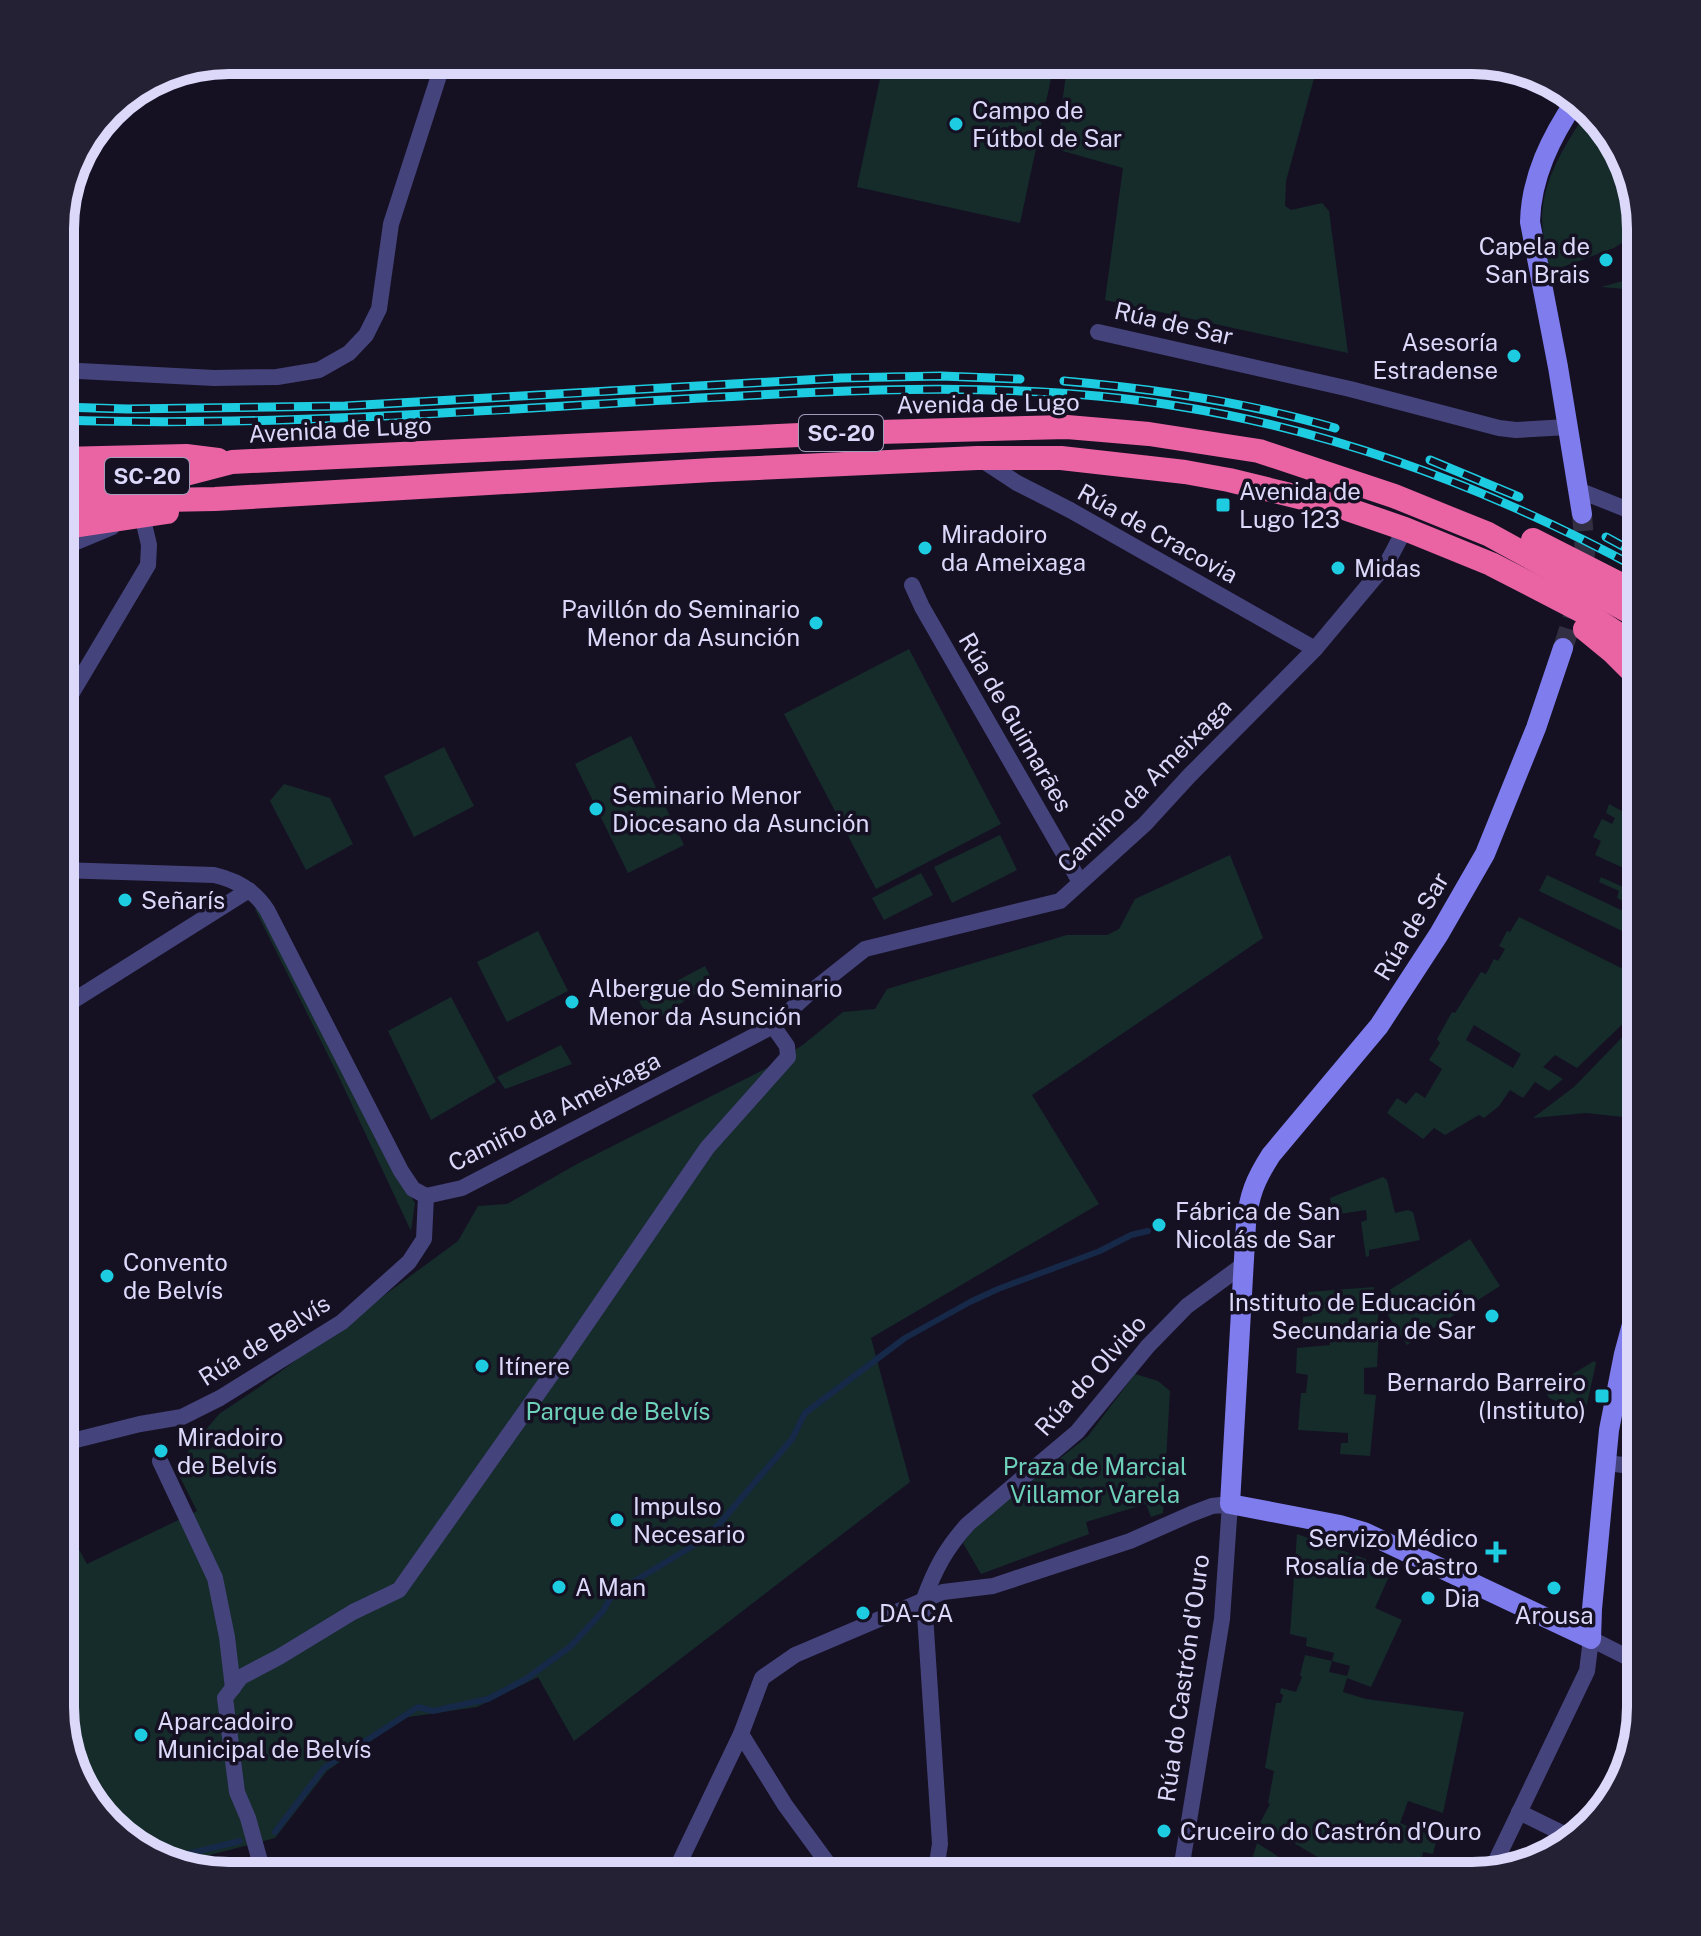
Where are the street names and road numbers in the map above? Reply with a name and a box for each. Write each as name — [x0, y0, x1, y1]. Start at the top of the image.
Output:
street label: Rúa de Sar — [1112, 296, 1236, 350]
street label: Avenida de Lugo — [896, 387, 1080, 419]
street label: Avenida de Lugo — [248, 410, 432, 448]
road number: SC-20 — [799, 415, 883, 451]
road number: SC-20 — [105, 458, 189, 494]
street label: Rúa de Cracovia — [1073, 477, 1243, 589]
street label: Rúa de Guimarães — [953, 628, 1079, 816]
street label: Camiño da Ameixaga — [1051, 692, 1237, 878]
street label: Rúa de Sar — [1368, 867, 1454, 985]
street label: Camiño da Ameixaga — [443, 1045, 665, 1177]
street label: Rúa de Belvís — [193, 1289, 335, 1391]
street label: Rúa do Olvido — [1029, 1309, 1151, 1441]
street label: Rúa do Castrón d'Ouro — [1152, 1552, 1214, 1804]

